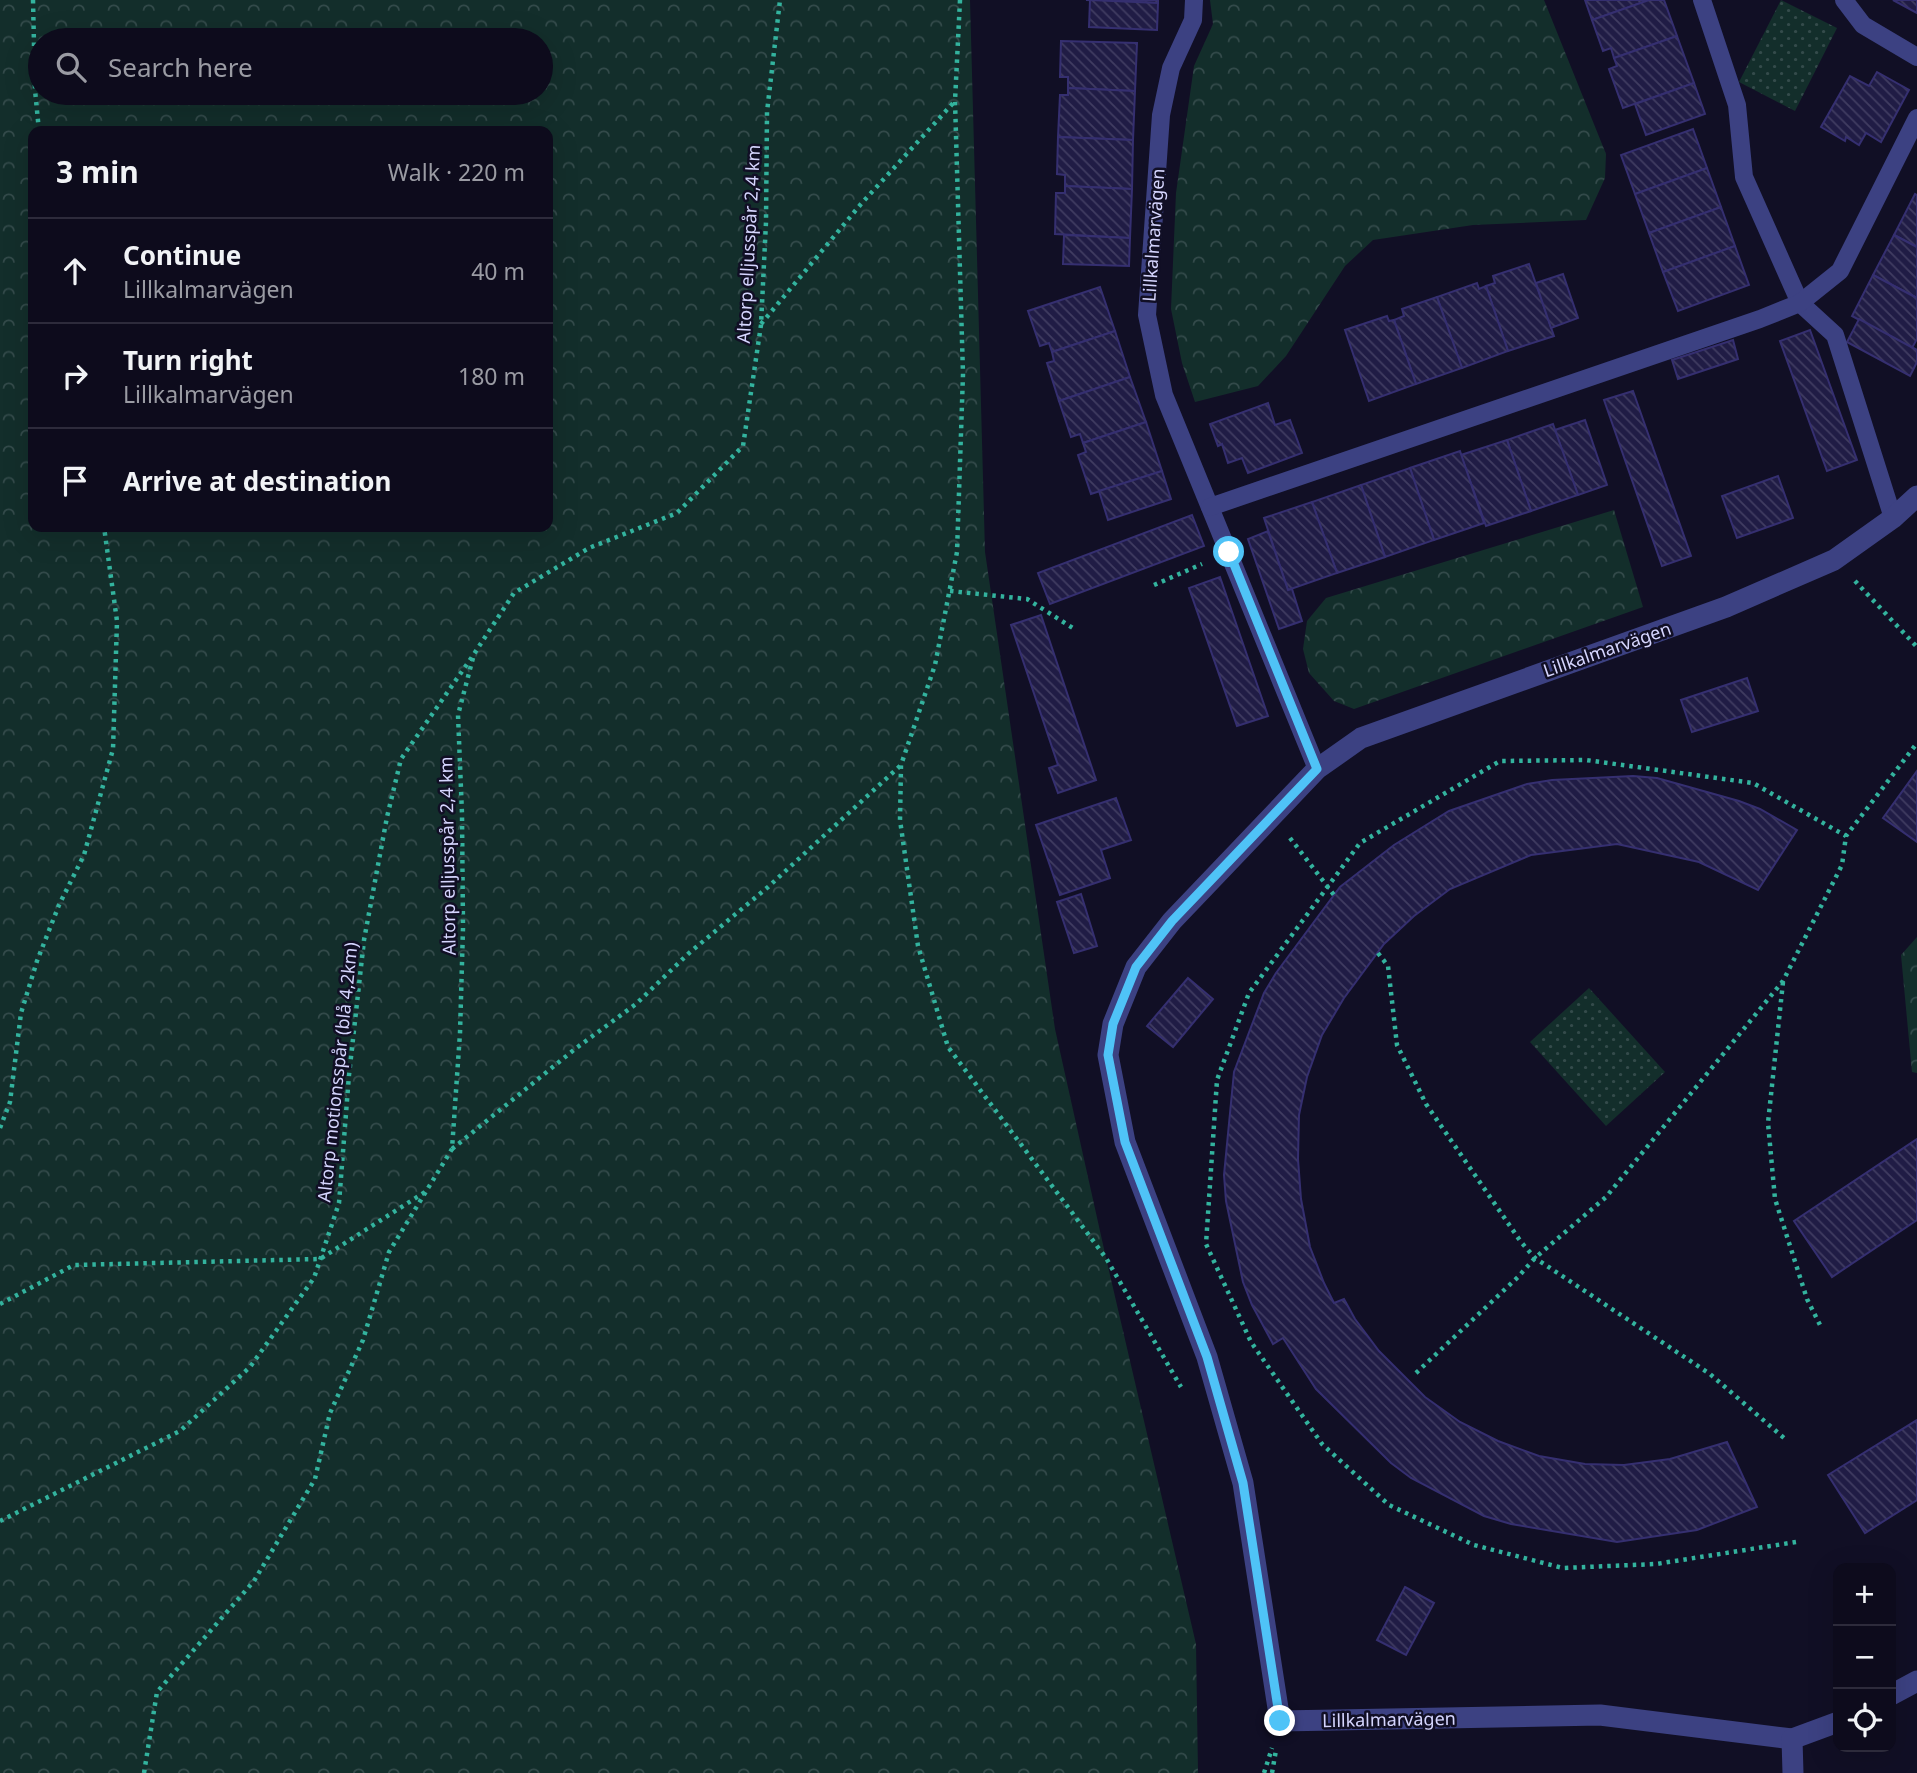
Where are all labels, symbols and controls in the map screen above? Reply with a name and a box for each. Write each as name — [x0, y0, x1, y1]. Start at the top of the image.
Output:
search box — [28, 28, 553, 105]
icon: search — [52, 48, 90, 86]
text: Search here — [108, 49, 253, 85]
street label: Altorp elljusspår 2,4 km — [731, 144, 765, 344]
text: 3 min — [56, 151, 139, 192]
text: Walk · 220 m — [388, 156, 525, 188]
street label: Lillkalmarvägen — [1136, 167, 1170, 303]
text: Continue — [123, 237, 241, 273]
icon: ahead — [56, 252, 94, 290]
text: 40 m — [471, 255, 525, 287]
text: Lillkalmarvägen — [123, 273, 294, 305]
text: Turn right — [123, 342, 253, 378]
icon: right — [56, 357, 94, 395]
text: 180 m — [458, 360, 525, 392]
text: Lillkalmarvägen — [123, 378, 294, 410]
icon: arrive — [56, 462, 94, 500]
text: Arrive at destination — [123, 463, 392, 499]
route start — [1213, 536, 1244, 567]
street label: Lillkalmarvägen — [1540, 616, 1674, 682]
street label: Altorp elljusspår 2,4 km — [433, 756, 461, 956]
street label: Altorp motionsspår (blå 4,2km) — [311, 941, 363, 1203]
map controls — [1833, 1563, 1896, 1752]
button: + — [1833, 1563, 1896, 1626]
button: − — [1833, 1626, 1896, 1689]
button: locate — [1833, 1689, 1896, 1752]
route end — [1264, 1705, 1295, 1736]
street label: Lillkalmarvägen — [1322, 1706, 1456, 1732]

